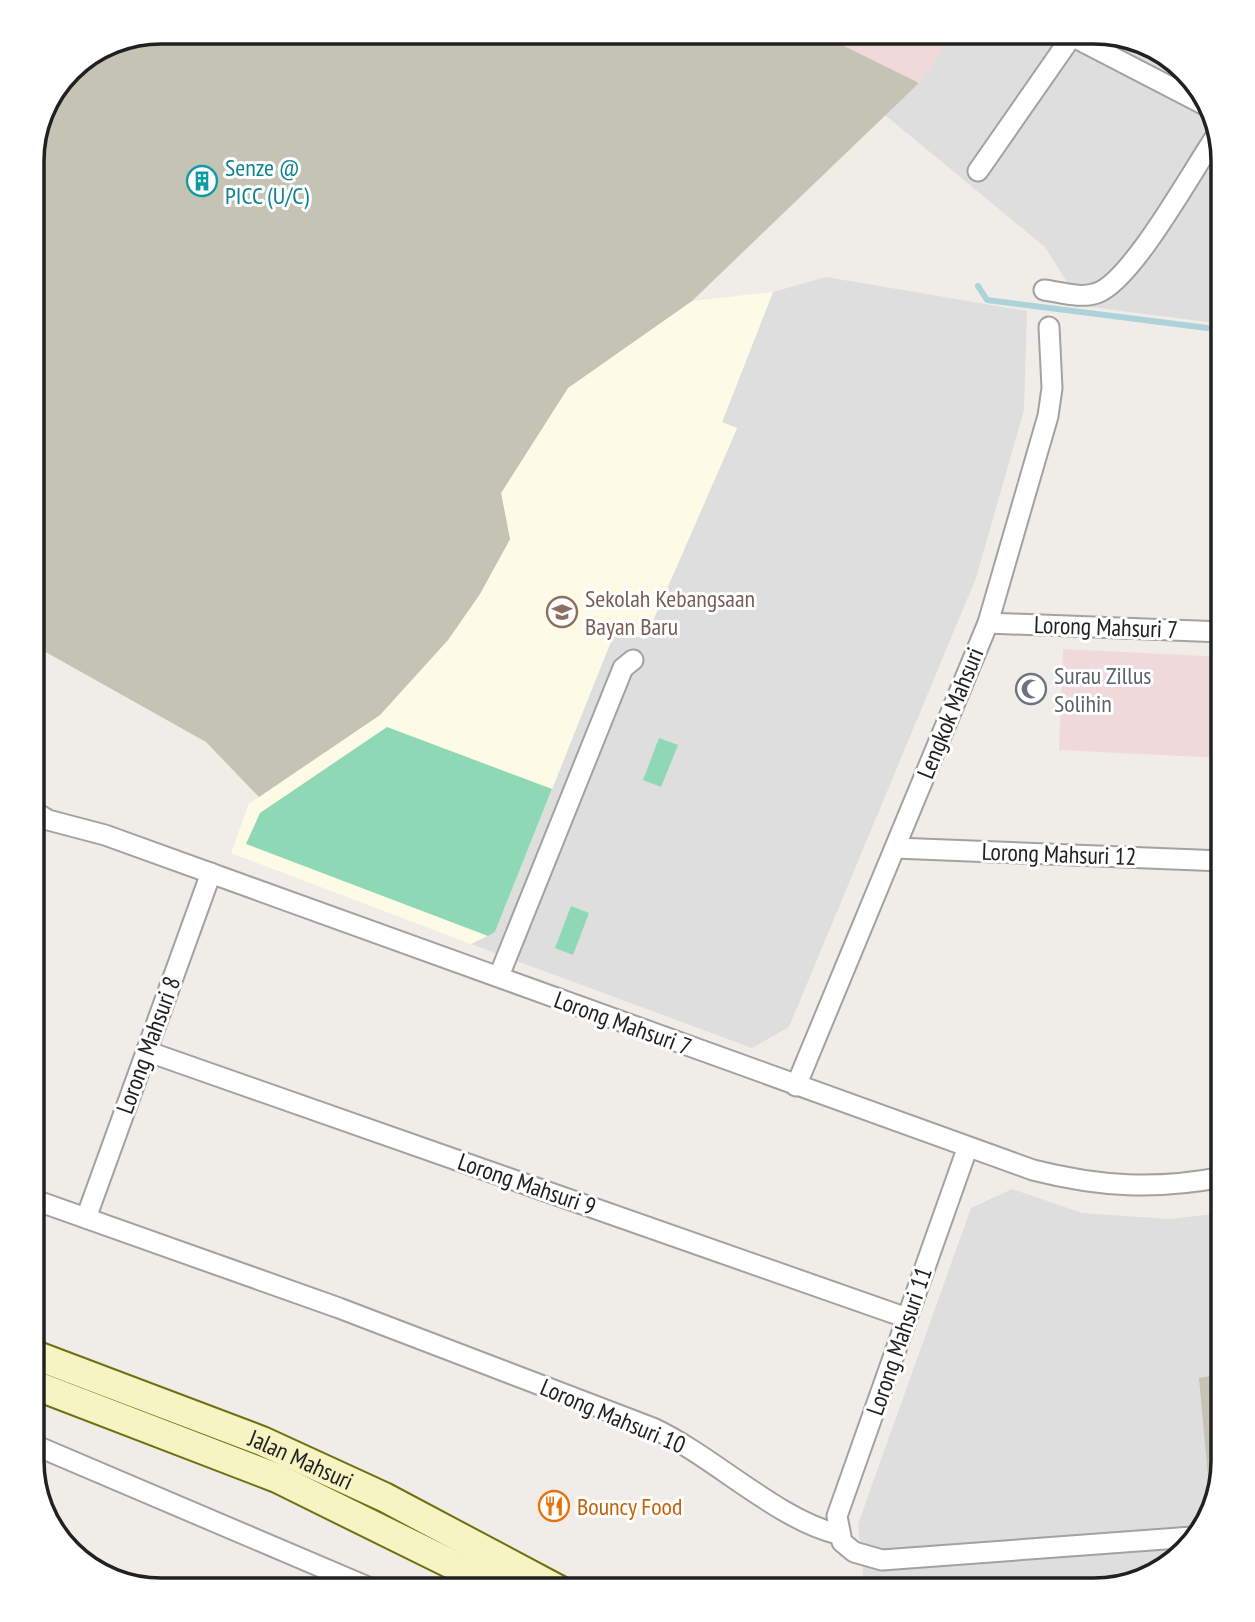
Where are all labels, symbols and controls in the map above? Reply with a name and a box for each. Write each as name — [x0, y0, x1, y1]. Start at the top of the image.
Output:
place label: Senze @ PICC (U/C) — [225, 152, 309, 211]
building icon: Senze @ PICC (U/C) — [185, 164, 219, 198]
place label: Sekolah Kebangsaan Bayan Baru — [585, 583, 755, 642]
school or university icon: Sekolah Kebangsaan Bayan Baru — [545, 595, 579, 629]
street label: Lorong Mahsuri 7 — [1034, 609, 1178, 645]
street label: Lengkok Mahsuri — [910, 643, 990, 783]
place label: Surau Zillus Solihin — [1054, 660, 1151, 719]
mosque icon: Surau Zillus Solihin — [1014, 672, 1048, 706]
street label: Lorong Mahsuri 12 — [981, 836, 1137, 872]
street label: Lorong Mahsuri 8 — [109, 972, 187, 1118]
street label: Lorong Mahsuri 7 — [550, 984, 696, 1062]
street label: Lorong Mahsuri 9 — [454, 1146, 600, 1222]
street label: Lorong Mahsuri 11 — [859, 1263, 939, 1419]
street label: Lorong Mahsuri 10 — [536, 1372, 690, 1460]
street label: Jalan Mahsuri — [243, 1422, 359, 1496]
restaurant icon: Bouncy Food — [537, 1489, 571, 1523]
place label: Bouncy Food — [577, 1491, 682, 1522]

